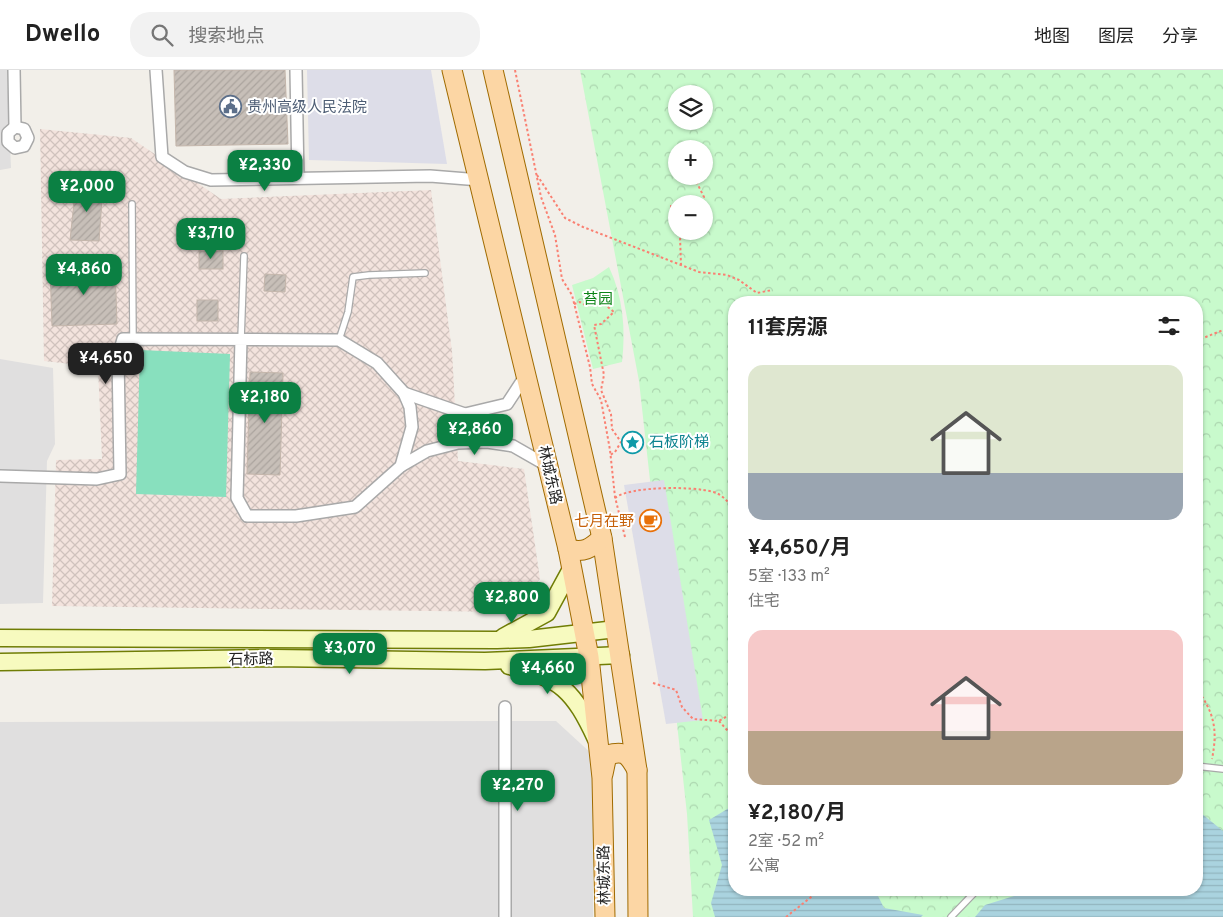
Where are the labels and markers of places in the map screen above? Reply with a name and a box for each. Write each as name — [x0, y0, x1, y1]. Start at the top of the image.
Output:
public building icon: 贵州高级人民法院 — [219, 95, 243, 119]
place label: 贵州高级人民法院 — [247, 98, 367, 118]
pin: ¥2,330 — [224, 150, 306, 192]
pin: ¥2,000 — [46, 170, 128, 213]
pin: ¥3,710 — [170, 218, 252, 260]
pin: ¥4,860 — [43, 254, 125, 296]
pin: ¥4,650 — [65, 342, 147, 385]
pin: ¥2,180 — [224, 382, 306, 424]
pin: ¥2,860 — [434, 414, 516, 456]
place icon: 石板阶梯 — [621, 430, 645, 454]
place label: 石板阶梯 — [649, 434, 709, 453]
cafe icon: 七月在野 — [638, 509, 662, 533]
place label: 七月在野 — [574, 513, 634, 532]
pin: ¥2,800 — [471, 582, 553, 624]
pin: ¥3,070 — [309, 632, 391, 675]
pin: ¥4,660 — [507, 652, 589, 695]
pin: ¥2,270 — [477, 770, 559, 812]

